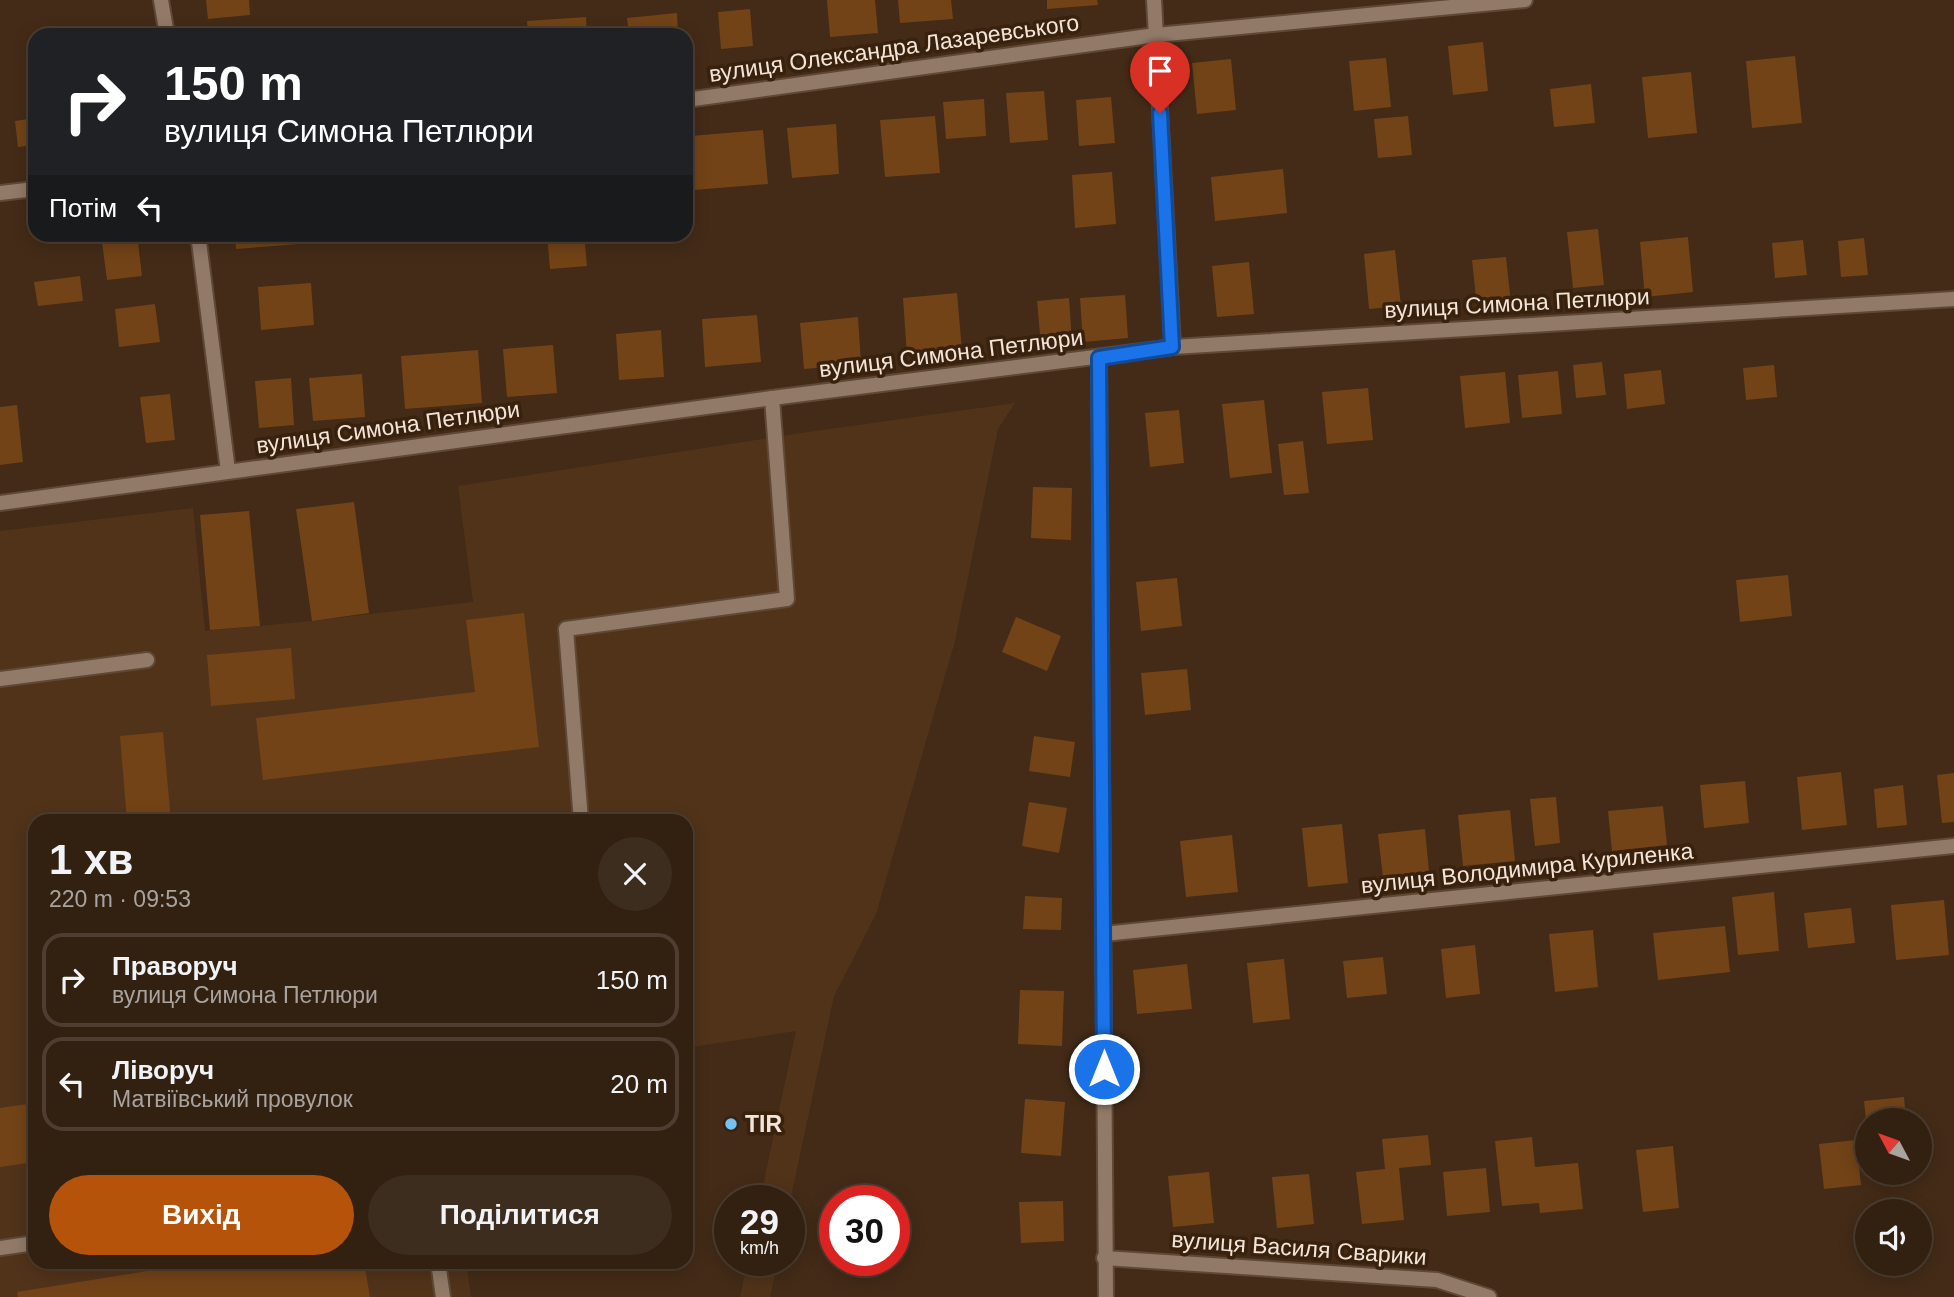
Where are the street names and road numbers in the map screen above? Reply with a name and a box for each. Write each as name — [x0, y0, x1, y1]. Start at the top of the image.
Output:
street label: вулиця Олександра Лазаревського — [707, 9, 1081, 87]
street label: вулиця Симона Петлюри — [1384, 283, 1650, 323]
street label: вулиця Симона Петлюри — [817, 324, 1085, 382]
street label: вулиця Симона Петлюри — [255, 396, 521, 458]
street label: вулиця Володимира Куриленка — [1360, 838, 1695, 898]
street label: вулиця Василя Сварики — [1171, 1226, 1427, 1270]

